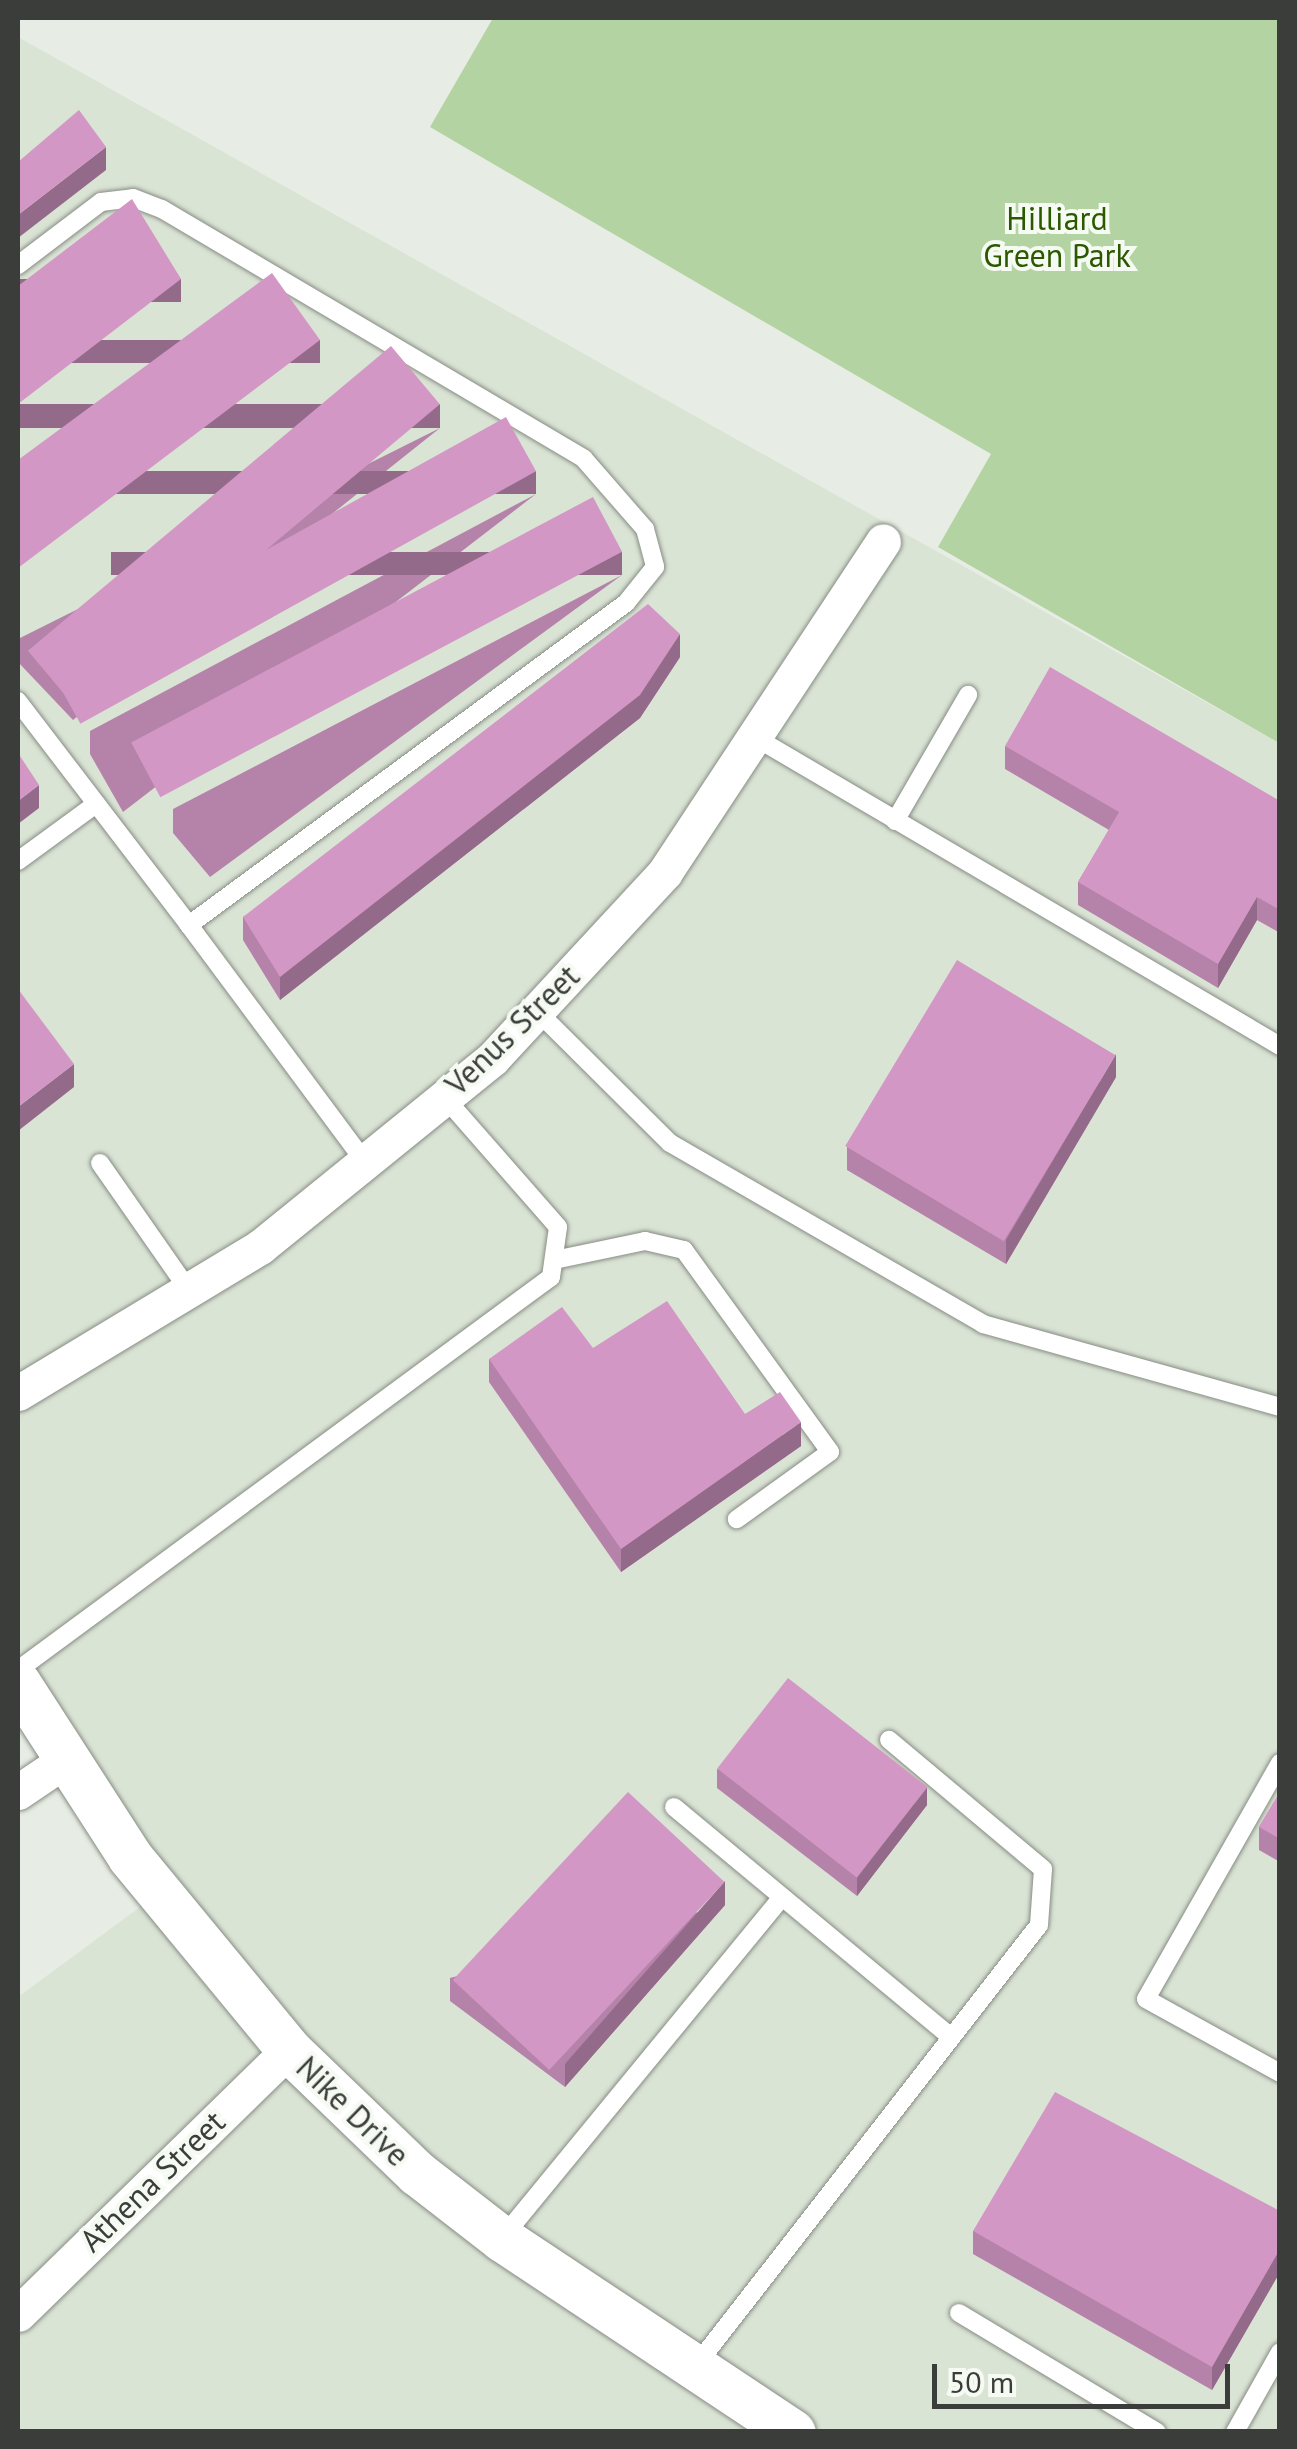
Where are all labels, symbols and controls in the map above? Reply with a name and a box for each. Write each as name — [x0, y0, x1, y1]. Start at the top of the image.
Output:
park label: Hilliard Green Park — [983, 200, 1131, 275]
street label: Venus Street — [437, 957, 587, 1103]
street label: Nike Drive — [289, 2048, 417, 2174]
street label: Athena Street — [72, 2102, 232, 2260]
scale bar — [937, 2344, 1234, 2406]
text: 50 m — [949, 2362, 1014, 2401]

